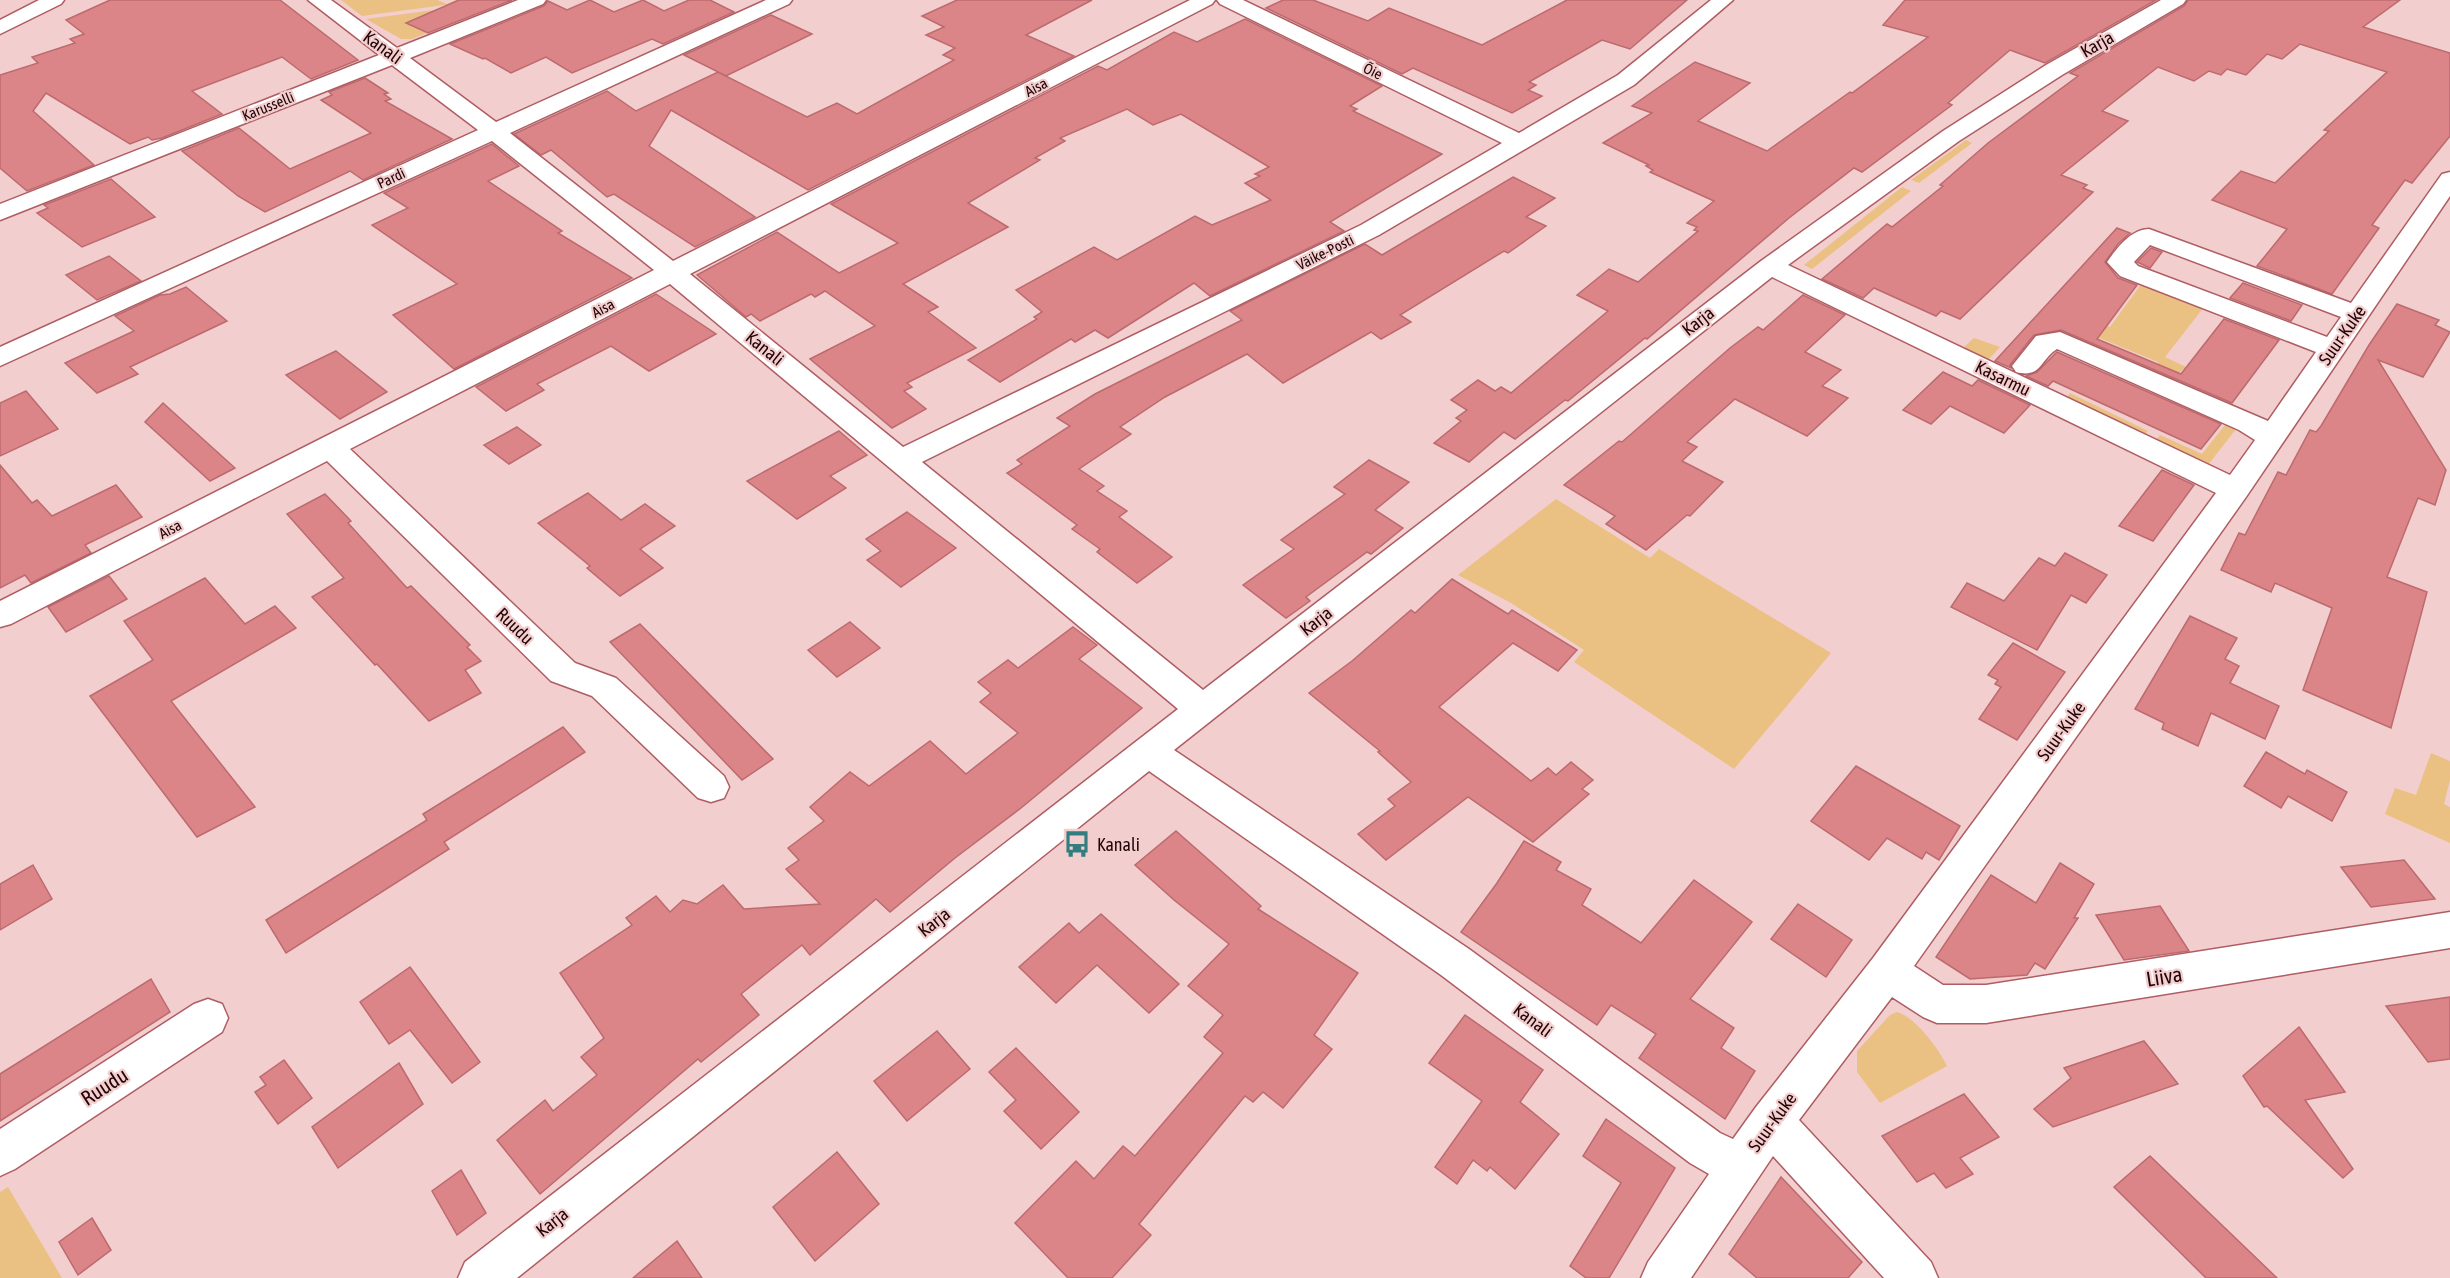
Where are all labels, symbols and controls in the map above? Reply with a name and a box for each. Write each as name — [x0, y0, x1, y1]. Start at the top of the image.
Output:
street label: Kanali — [359, 26, 407, 68]
street label: Karja — [2077, 26, 2117, 62]
street label: Õie — [1361, 59, 1385, 83]
street label: Aisa — [1022, 74, 1050, 100]
street label: Karusselli — [240, 88, 296, 124]
street label: Pardi — [374, 164, 408, 192]
street label: Väike-Posti — [1294, 231, 1356, 273]
street label: Aisa — [589, 295, 617, 321]
street label: Suur-Kuke — [2314, 301, 2370, 369]
street label: Karja — [1678, 302, 1718, 340]
street label: Kanali — [742, 326, 788, 370]
street label: Kasarmu — [1972, 356, 2034, 400]
street label: Aisa — [156, 516, 184, 542]
street label: Karja — [1296, 602, 1336, 640]
street label: Ruudu — [492, 603, 538, 649]
street label: Suur-Kuke — [2033, 697, 2089, 765]
bus stop icon: Kanali — [1062, 829, 1092, 859]
place label: Kanali — [1097, 834, 1140, 855]
street label: Karja — [914, 903, 954, 941]
street label: Liiva — [2144, 961, 2184, 991]
street label: Kanali — [1510, 999, 1556, 1041]
street label: Ruudu — [76, 1062, 132, 1110]
street label: Suur-Kuke — [1744, 1088, 1800, 1156]
street label: Karja — [532, 1203, 572, 1241]

